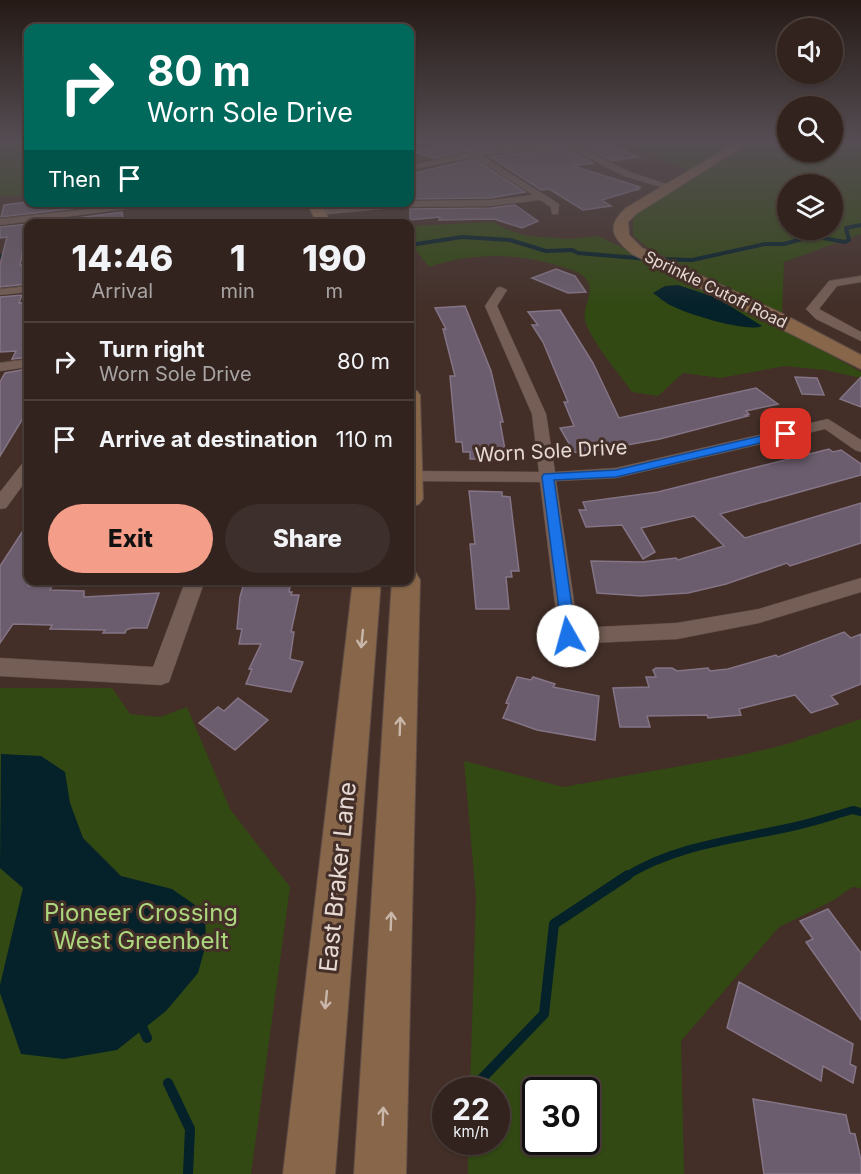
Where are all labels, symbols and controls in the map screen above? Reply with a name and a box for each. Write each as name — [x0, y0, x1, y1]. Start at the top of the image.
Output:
map controls — [777, 18, 843, 240]
button: sound — [777, 18, 843, 84]
text: 80 m — [147, 45, 251, 96]
icon: right — [48, 48, 126, 126]
text: Worn Sole Drive — [147, 96, 353, 129]
button: search — [777, 96, 843, 162]
icon: arrive — [113, 162, 146, 195]
text: Then — [48, 166, 101, 192]
button: layers — [777, 174, 843, 240]
text: 14:46 — [71, 236, 173, 280]
text: 1 — [230, 236, 246, 280]
text: 190 — [302, 236, 367, 280]
street label: Sprinkle Cutoff Road — [641, 246, 791, 332]
text: Arrival — [92, 279, 153, 303]
text: min — [221, 279, 255, 303]
text: m — [326, 279, 343, 303]
text: Turn right — [99, 336, 205, 362]
icon: right — [48, 345, 81, 378]
text: 80 m — [337, 348, 390, 374]
text: Worn Sole Drive — [99, 362, 252, 386]
pin — [760, 408, 811, 459]
icon: arrive — [769, 417, 802, 450]
icon: arrive — [48, 423, 81, 456]
text: Arrive at destination — [99, 426, 318, 452]
text: 110 m — [336, 426, 393, 452]
street label: Worn Sole Drive — [474, 435, 628, 467]
button: Exit — [48, 504, 213, 573]
button: Share — [225, 504, 390, 573]
position arrow — [536, 604, 600, 668]
one-way arrow — [356, 628, 367, 648]
one-way arrow — [394, 716, 405, 736]
street label: East Braker Lane — [313, 780, 362, 973]
park label: Pioneer Crossing West Greenbelt — [44, 898, 238, 955]
one-way arrow — [386, 911, 397, 931]
one-way arrow — [320, 990, 331, 1009]
speed limit sign: 30 — [522, 1077, 600, 1155]
text: 22 — [452, 1091, 490, 1127]
one-way arrow — [377, 1106, 388, 1126]
text: km/h — [453, 1122, 489, 1141]

